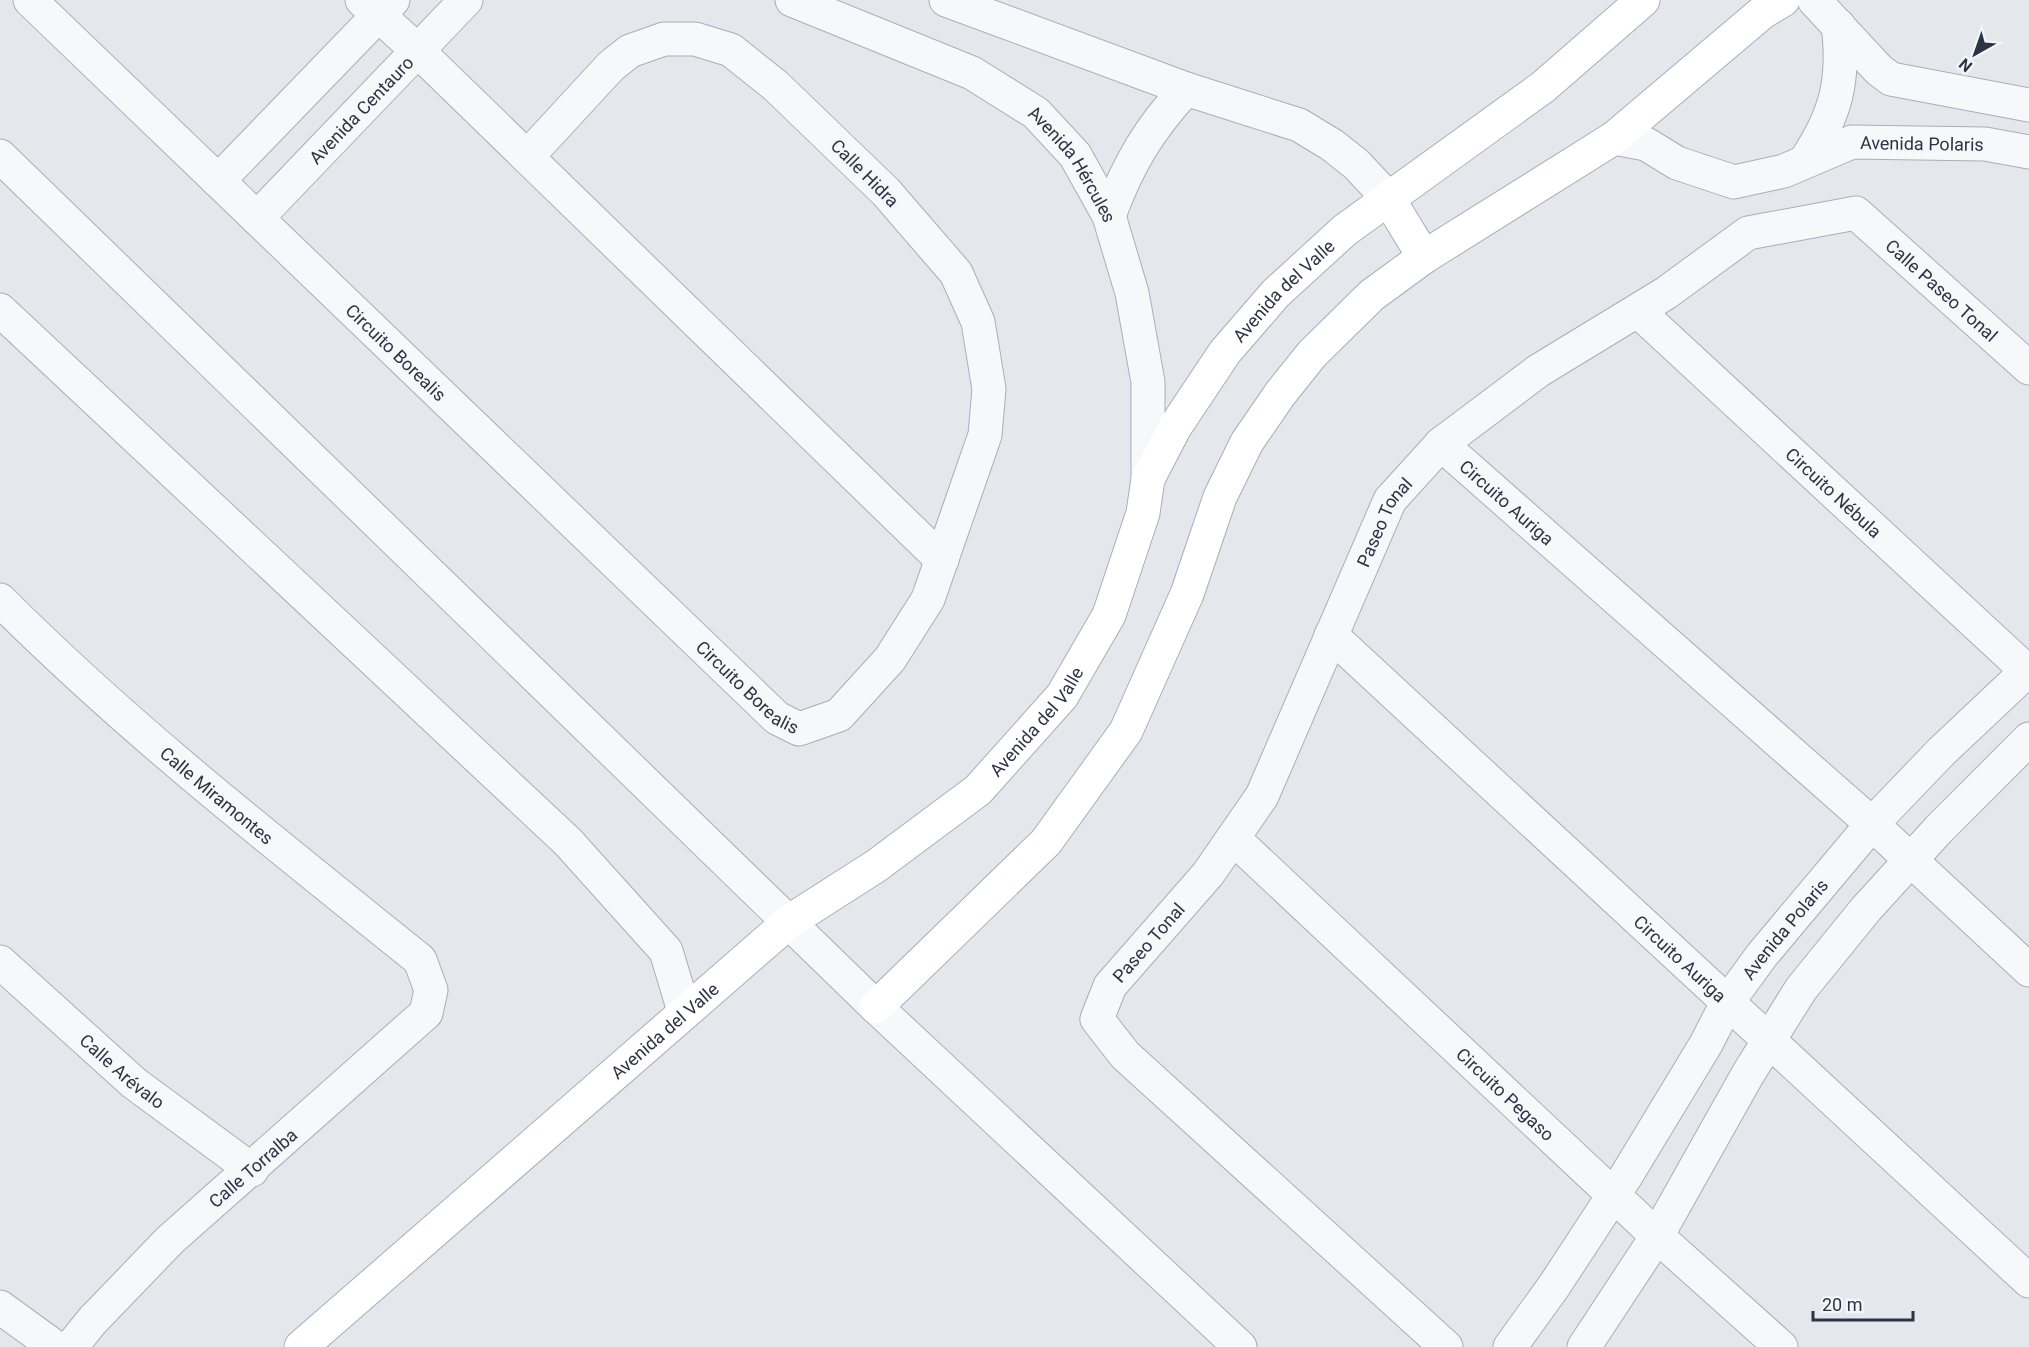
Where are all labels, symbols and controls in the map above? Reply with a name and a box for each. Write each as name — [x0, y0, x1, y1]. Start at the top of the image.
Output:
north arrow — [1945, 24, 2005, 84]
street label: Avenida Centauro — [304, 51, 417, 168]
text: N — [1955, 54, 1976, 76]
street label: Avenida Hércules — [1025, 101, 1121, 224]
street label: Avenida Polaris — [1860, 132, 1984, 154]
street label: Calle Hidra — [827, 135, 903, 211]
street label: Calle Paseo Tonal — [1882, 234, 2002, 345]
street label: Avenida del Valle — [1228, 235, 1338, 346]
street label: Circuito Borealis — [342, 299, 451, 405]
street label: Circuito Nébula — [1782, 443, 1886, 542]
street label: Circuito Auriga — [1456, 455, 1558, 549]
street label: Paseo Tonal — [1352, 473, 1416, 570]
street label: Circuito Borealis — [692, 636, 803, 738]
street label: Avenida del Valle — [985, 663, 1087, 780]
street label: Calle Miramontes — [156, 742, 278, 848]
street label: Avenida Polaris — [1737, 874, 1832, 983]
street label: Paseo Tonal — [1108, 898, 1189, 986]
street label: Circuito Auriga — [1630, 910, 1731, 1006]
street label: Avenida del Valle — [606, 978, 723, 1083]
street label: Calle Arévalo — [76, 1029, 169, 1113]
street label: Circuito Pegaso — [1452, 1043, 1559, 1145]
street label: Calle Torralba — [205, 1124, 301, 1212]
scale bar — [1813, 1284, 1914, 1322]
text: 20 m — [1822, 1294, 1862, 1315]

